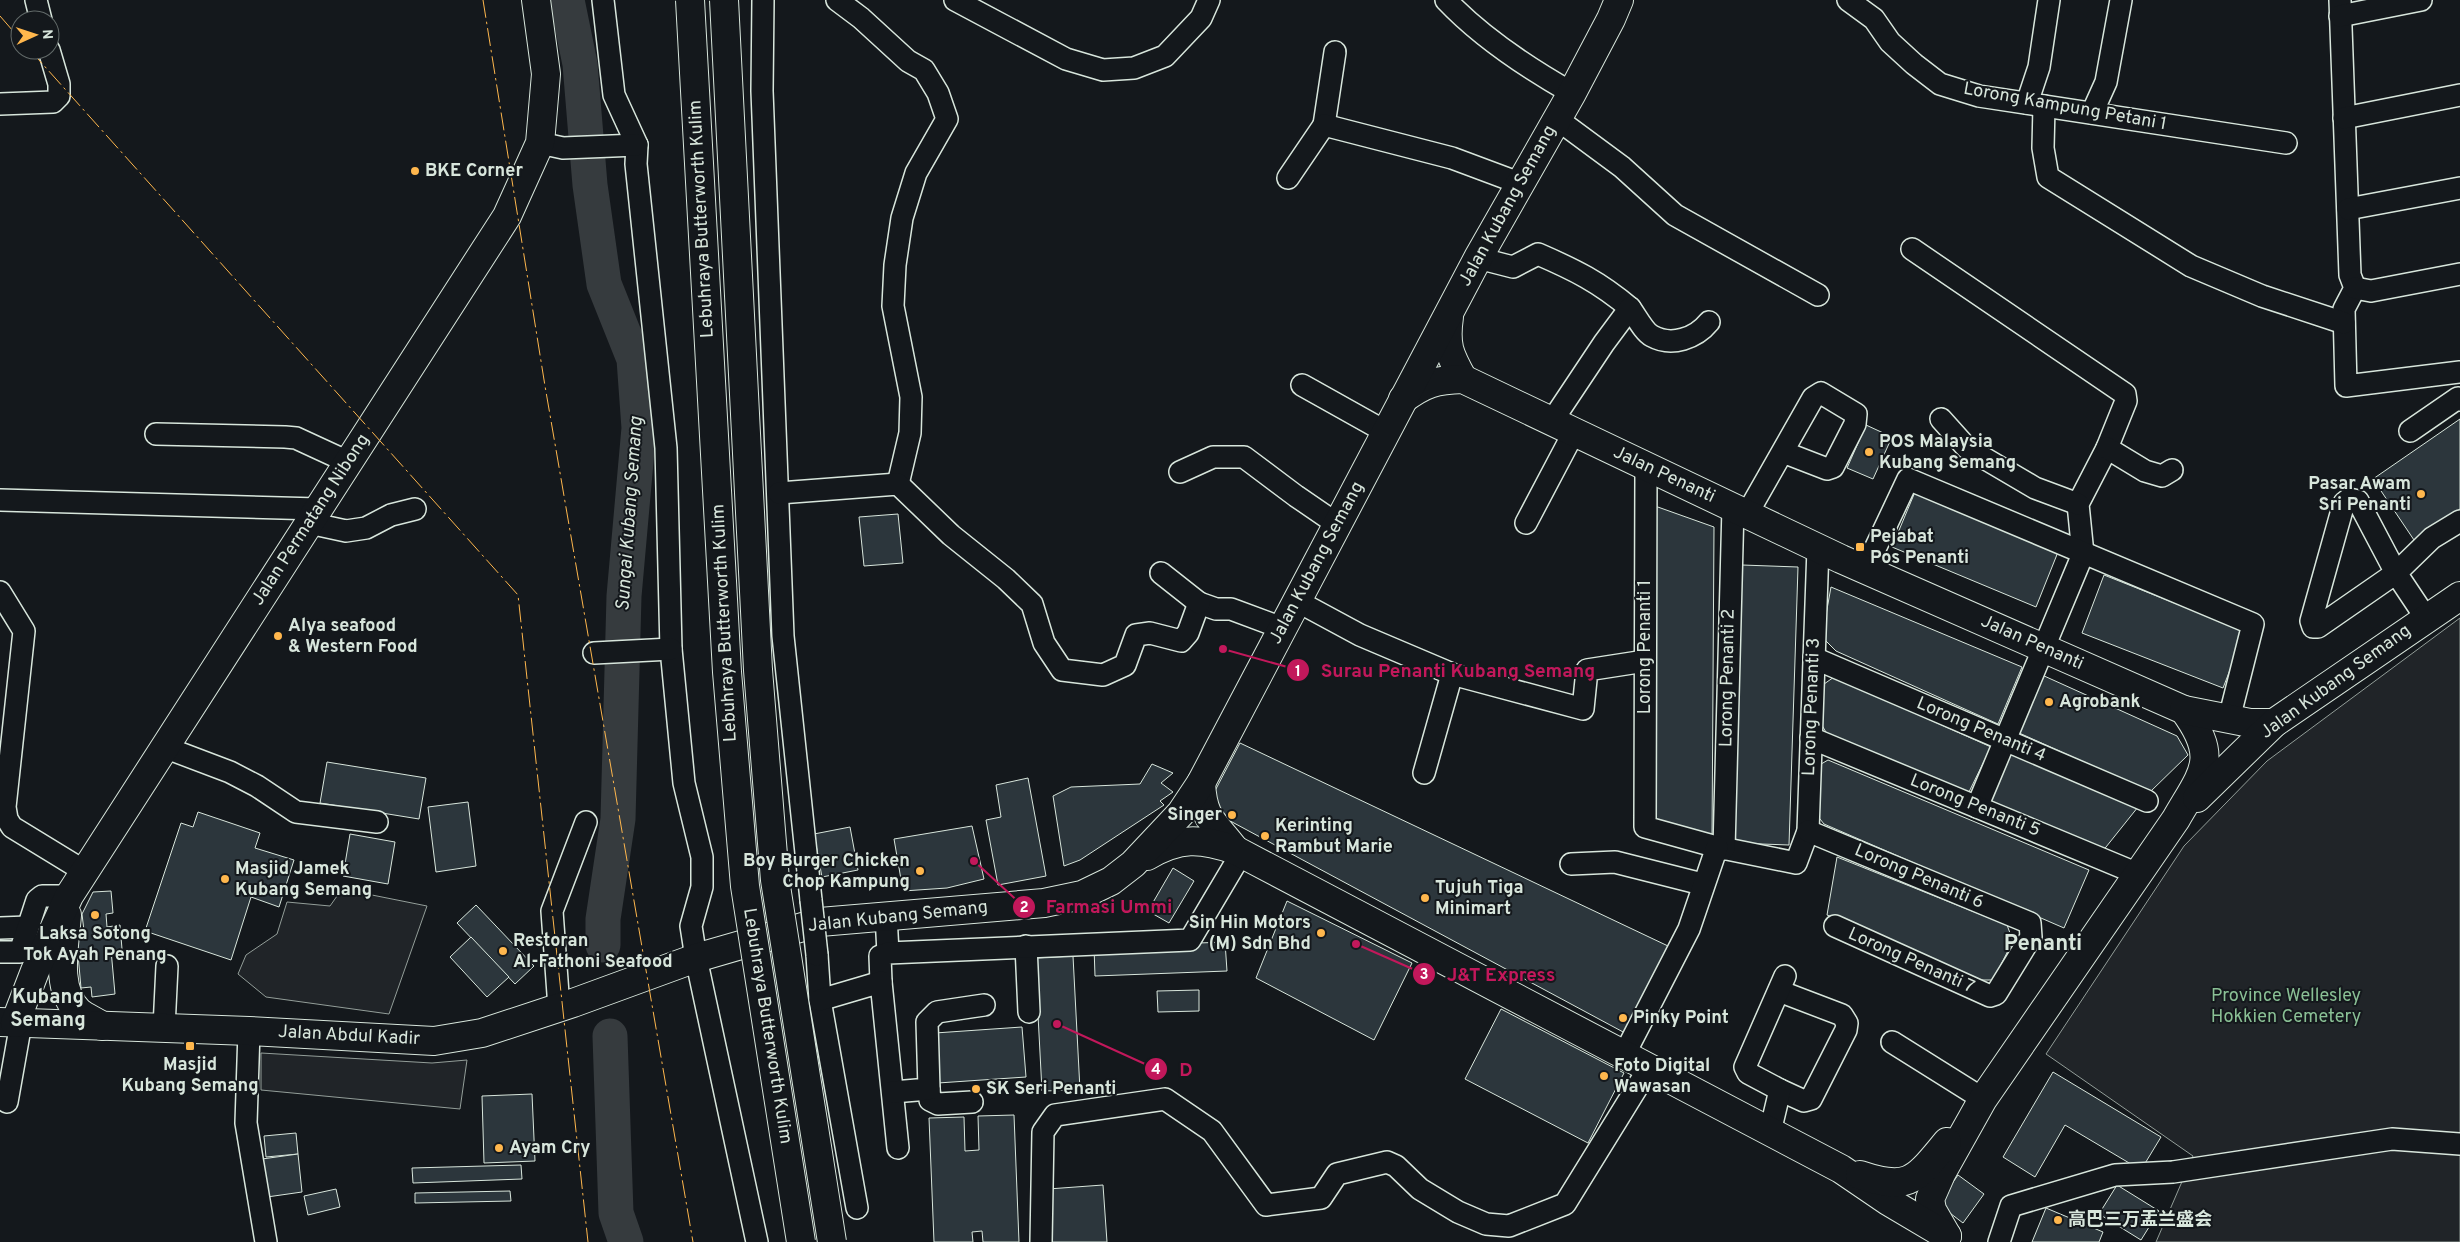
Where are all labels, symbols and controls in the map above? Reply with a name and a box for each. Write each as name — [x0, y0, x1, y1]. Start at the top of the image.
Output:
north arrow — [10, 10, 60, 60]
text: N — [38, 29, 55, 40]
street label: Lorong Kampung Petani 1 — [1961, 78, 2169, 136]
street label: Lebuhraya Butterworth Kulim — [684, 99, 720, 339]
street label: Jalan Kubang Semang — [1454, 121, 1562, 291]
place label: BKE Corner — [425, 160, 523, 183]
marker: BKE Corner — [409, 165, 421, 177]
water label: Sungai Kubang Semang — [611, 415, 649, 612]
street label: Jalan Permatang Nibong — [247, 430, 375, 610]
place label: POS Malaysia Kubang Semang — [1879, 431, 2016, 475]
street label: Jalan Penanti — [1609, 441, 1719, 509]
marker: POS Malaysia Kubang Semang — [1863, 446, 1875, 458]
place label: Pasar Awam Sri Penanti — [2308, 473, 2411, 517]
street label: Jalan Kubang Semang — [1264, 478, 1370, 648]
marker: Pasar Awam Sri Penanti — [2415, 488, 2427, 500]
street label: Lebuhraya Butterworth Kulim — [707, 503, 743, 743]
place label: Pejabat Pos Penanti — [1870, 526, 1969, 570]
marker: Pejabat Pos Penanti — [1854, 541, 1866, 553]
street label: Lorong Penanti 1 — [1634, 580, 1657, 714]
street label: Lorong Penanti 2 — [1715, 609, 1741, 747]
street label: Jalan Penanti — [1977, 610, 2087, 676]
place label: Alya seafood & Western Food — [288, 615, 418, 659]
street label: Jalan Kubang Semang — [2256, 620, 2416, 744]
marker: Alya seafood & Western Food — [272, 630, 284, 642]
street label: Lorong Penanti 3 — [1798, 637, 1826, 777]
callout: Surau Penanti Kubang Semang — [1285, 653, 1605, 687]
text: Surau Penanti Kubang Semang — [1321, 660, 1595, 684]
text: 1 — [1295, 663, 1301, 682]
place label: Agrobank — [2059, 691, 2141, 714]
street label: Lorong Penanti 4 — [1913, 692, 2049, 768]
marker: Agrobank — [2043, 696, 2055, 708]
street label: Lorong Penanti 5 — [1906, 769, 2044, 843]
place label: Singer — [1167, 804, 1222, 827]
marker: Singer — [1226, 809, 1238, 821]
place label: Kerinting Rambut Marie — [1275, 815, 1393, 859]
marker: Kerinting Rambut Marie — [1259, 830, 1271, 842]
street label: Lorong Penanti 6 — [1851, 839, 1987, 915]
place label: Boy Burger Chicken Chop Kampung — [743, 850, 910, 894]
place label: Masjid Jamek Kubang Semang — [235, 858, 372, 902]
marker: Boy Burger Chicken Chop Kampung — [914, 865, 926, 877]
marker: Masjid Jamek Kubang Semang — [219, 873, 231, 885]
place label: Tujuh Tiga Minimart — [1435, 877, 1524, 921]
callout: Farmasi Ummi — [1011, 890, 1183, 924]
marker: Tujuh Tiga Minimart — [1419, 892, 1431, 904]
street label: Jalan Kubang Semang — [807, 896, 989, 938]
text: Farmasi Ummi — [1046, 896, 1172, 920]
text: 2 — [1019, 899, 1029, 918]
street label: Lebuhraya Butterworth Kulim — [737, 906, 797, 1146]
marker: Laksa Sotong Tok Ayah Penang — [89, 909, 101, 921]
place label: Sin Hin Motors (M) Sdn Bhd — [1189, 912, 1311, 956]
place label: Laksa Sotong Tok Ayah Penang — [23, 923, 167, 967]
street label: Lorong Penanti 7 — [1844, 923, 1978, 999]
marker: Sin Hin Motors (M) Sdn Bhd — [1315, 927, 1327, 939]
place label: Restoran Al-Fathoni Seafood — [513, 930, 673, 974]
district label: Penanti — [2004, 931, 2082, 958]
marker: Restoran Al-Fathoni Seafood — [497, 945, 509, 957]
callout: J&T Express — [1411, 957, 1565, 991]
text: J&T Express — [1447, 964, 1555, 988]
text: 3 — [1420, 966, 1429, 985]
district label: Kubang Semang — [10, 985, 86, 1034]
park label: Province Wellesley Hokkien Cemetery — [2211, 985, 2361, 1029]
place label: Pinky Point — [1633, 1007, 1729, 1030]
marker: Pinky Point — [1617, 1012, 1629, 1024]
street label: Jalan Abdul Kadir — [277, 1021, 421, 1051]
marker: Masjid Kubang Semang — [184, 1040, 196, 1052]
callout: D — [1144, 1052, 1202, 1086]
place label: Masjid Kubang Semang — [121, 1054, 259, 1098]
place label: Foto Digital Wawasan — [1614, 1055, 1710, 1099]
text: D — [1179, 1059, 1193, 1083]
text: 4 — [1151, 1061, 1161, 1080]
marker: Foto Digital Wawasan — [1598, 1070, 1610, 1082]
place label: SK Seri Penanti — [986, 1078, 1116, 1101]
marker: SK Seri Penanti — [970, 1083, 982, 1095]
place label: Ayam Cry — [509, 1137, 590, 1160]
marker: Ayam Cry — [493, 1142, 505, 1154]
place label: 高巴三万盂兰盛会 — [2068, 1209, 2212, 1232]
marker: 高巴三万盂兰盛会 — [2052, 1214, 2064, 1226]

